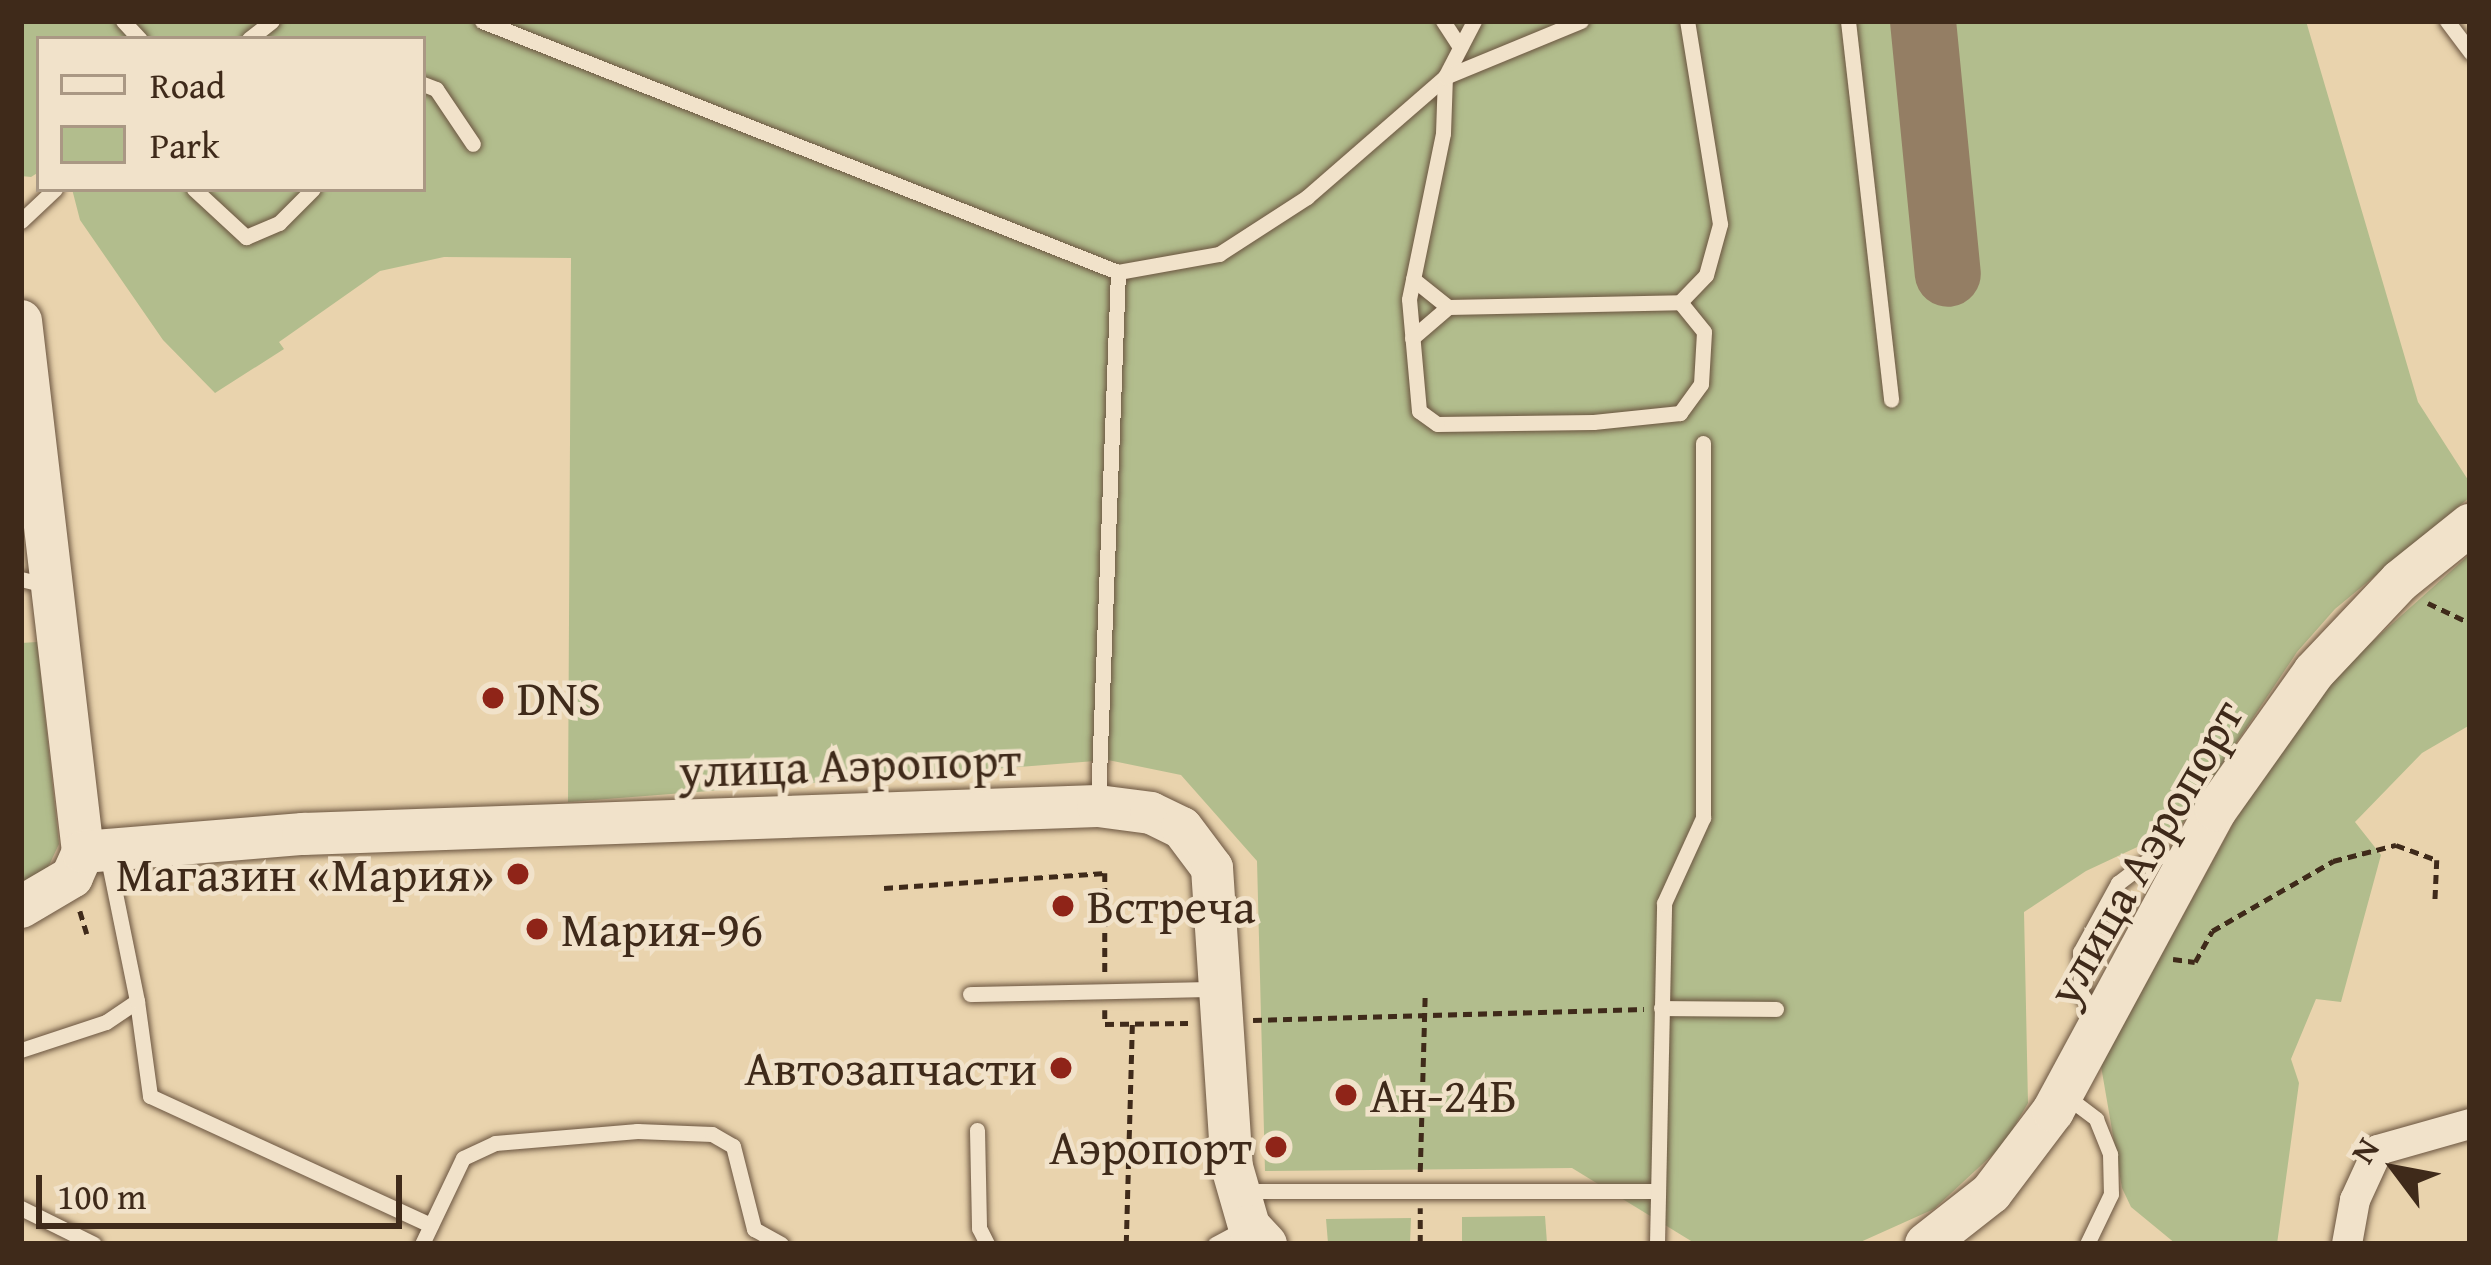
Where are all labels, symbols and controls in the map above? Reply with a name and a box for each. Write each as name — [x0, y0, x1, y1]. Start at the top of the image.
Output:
legend — [36, 36, 426, 192]
text: Road — [150, 58, 225, 111]
text: Park — [150, 118, 220, 171]
place label: DNS — [517, 669, 601, 727]
marker: DNS — [480, 685, 506, 711]
street label: улица Аэропорт — [2033, 689, 2255, 1015]
street label: улица Аэропорт — [678, 729, 1022, 799]
place label: Магазин «Мария» — [116, 845, 494, 903]
marker: Магазин «Мария» — [505, 861, 531, 887]
place label: Встреча — [1087, 877, 1256, 935]
marker: Встреча — [1050, 893, 1076, 919]
place label: Мария-96 — [561, 900, 763, 958]
marker: Мария-96 — [524, 916, 550, 942]
place label: Автозапчасти — [744, 1039, 1037, 1097]
marker: Автозапчасти — [1048, 1055, 1074, 1081]
place label: Ан-24Б — [1370, 1066, 1517, 1124]
marker: Ан-24Б — [1333, 1082, 1359, 1108]
north arrow — [2335, 1109, 2455, 1229]
place label: Аэропорт — [1049, 1118, 1252, 1176]
text: N — [2338, 1128, 2391, 1172]
marker: Аэропорт — [1263, 1134, 1289, 1160]
scale bar — [42, 1151, 408, 1225]
text: 100 m — [57, 1169, 146, 1222]

